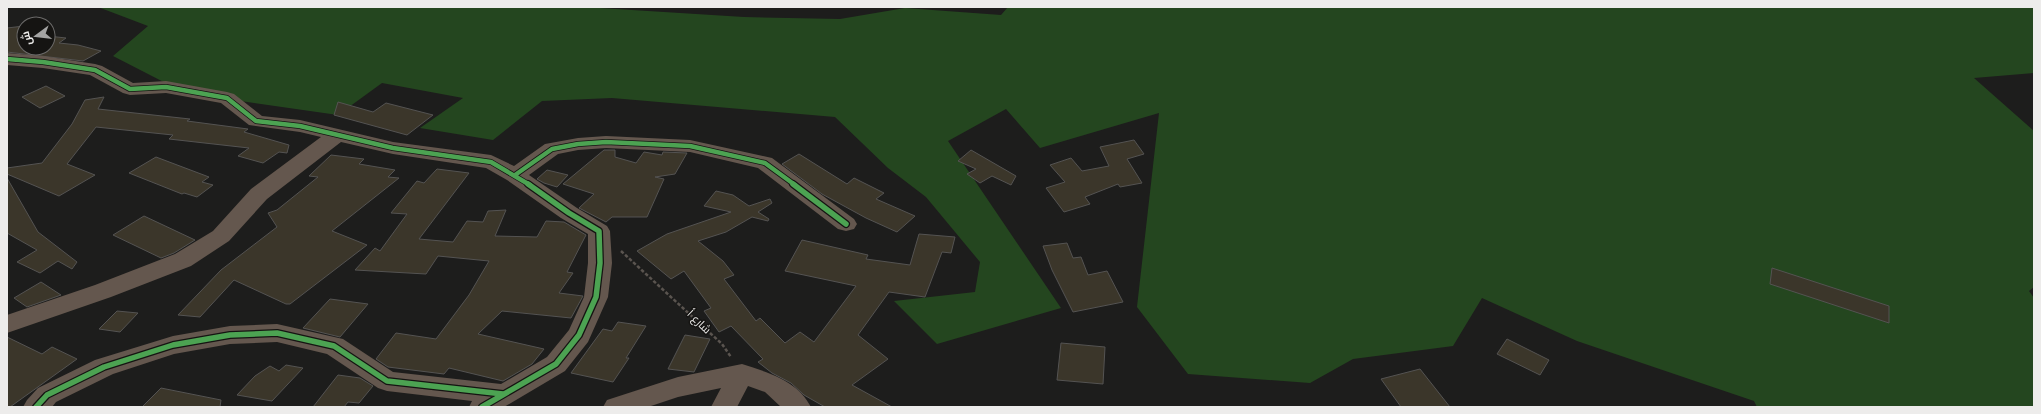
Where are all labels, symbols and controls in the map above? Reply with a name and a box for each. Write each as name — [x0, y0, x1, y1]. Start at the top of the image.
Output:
north arrow — [16, 16, 56, 56]
text: ش — [19, 30, 35, 47]
street label: شارع أ — [684, 307, 714, 337]

